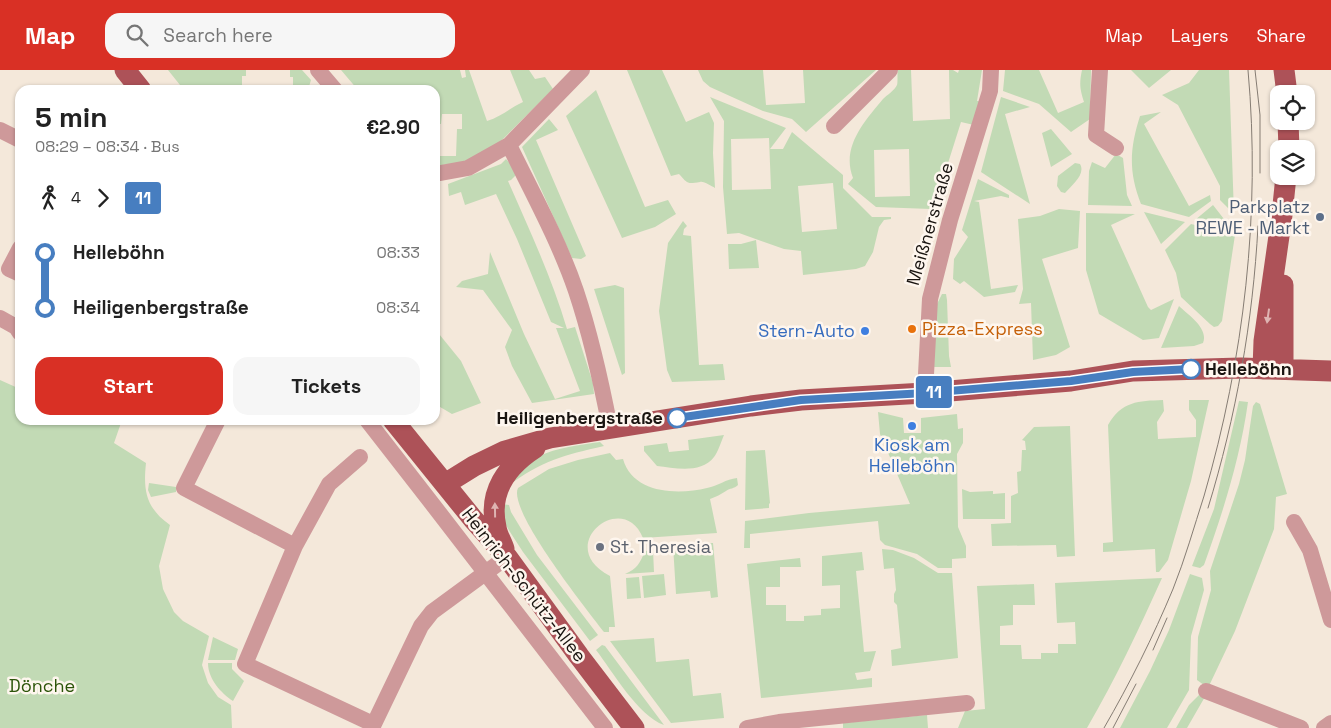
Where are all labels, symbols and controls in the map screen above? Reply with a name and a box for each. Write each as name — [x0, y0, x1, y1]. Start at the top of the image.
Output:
search box — [105, 13, 455, 58]
text: Map — [25, 20, 75, 51]
icon: search — [123, 21, 151, 49]
text: Search here — [163, 23, 273, 48]
text: Map — [1105, 24, 1143, 47]
text: Layers — [1171, 24, 1228, 47]
text: Share — [1256, 24, 1306, 47]
map controls — [1270, 85, 1315, 185]
button: locate — [1270, 85, 1315, 130]
text: 5 min — [35, 99, 108, 135]
text: €2.90 — [366, 115, 420, 140]
text: 08:29 – 08:34 · Bus — [35, 136, 180, 157]
button: layers — [1270, 140, 1315, 185]
street label: Meißnerstraße — [901, 160, 958, 288]
icon: walk — [35, 184, 63, 212]
icon: forward — [89, 184, 117, 212]
text: 11 — [135, 186, 151, 209]
text: 4 — [71, 187, 81, 208]
place label: Parkplatz REWE - Markt — [1196, 195, 1310, 239]
marker: Parkplatz REWE - Markt — [1314, 211, 1326, 223]
text: Helleböhn — [73, 240, 165, 265]
text: 08:33 — [376, 242, 420, 263]
text: Heiligenbergstraße — [73, 295, 249, 320]
text: 08:34 — [376, 297, 420, 318]
one-way arrow — [1264, 308, 1272, 324]
place label: Pizza-Express — [922, 317, 1043, 340]
place label: Stern-Auto — [758, 319, 855, 342]
marker: Pizza-Express — [906, 323, 918, 335]
marker: Stern-Auto — [859, 325, 871, 337]
button: Start — [35, 357, 223, 415]
button: Tickets — [233, 357, 420, 415]
place label: Helleböhn — [1205, 357, 1292, 380]
marker: Helleböhn — [1181, 359, 1201, 379]
line badge: 11 — [912, 376, 956, 408]
text: 11 — [926, 380, 942, 403]
place label: Heiligenbergstraße — [496, 406, 663, 429]
marker: Heiligenbergstraße — [667, 408, 687, 428]
marker: Kiosk am Helleböhn — [906, 420, 918, 432]
place label: Kiosk am Helleböhn — [869, 433, 955, 477]
one-way arrow — [491, 502, 499, 518]
street label: Heinrich-Schütz-Allee — [457, 503, 592, 666]
place label: St. Theresia — [610, 535, 711, 558]
marker: St. Theresia — [594, 541, 606, 553]
park label: Dönche — [9, 674, 75, 697]

